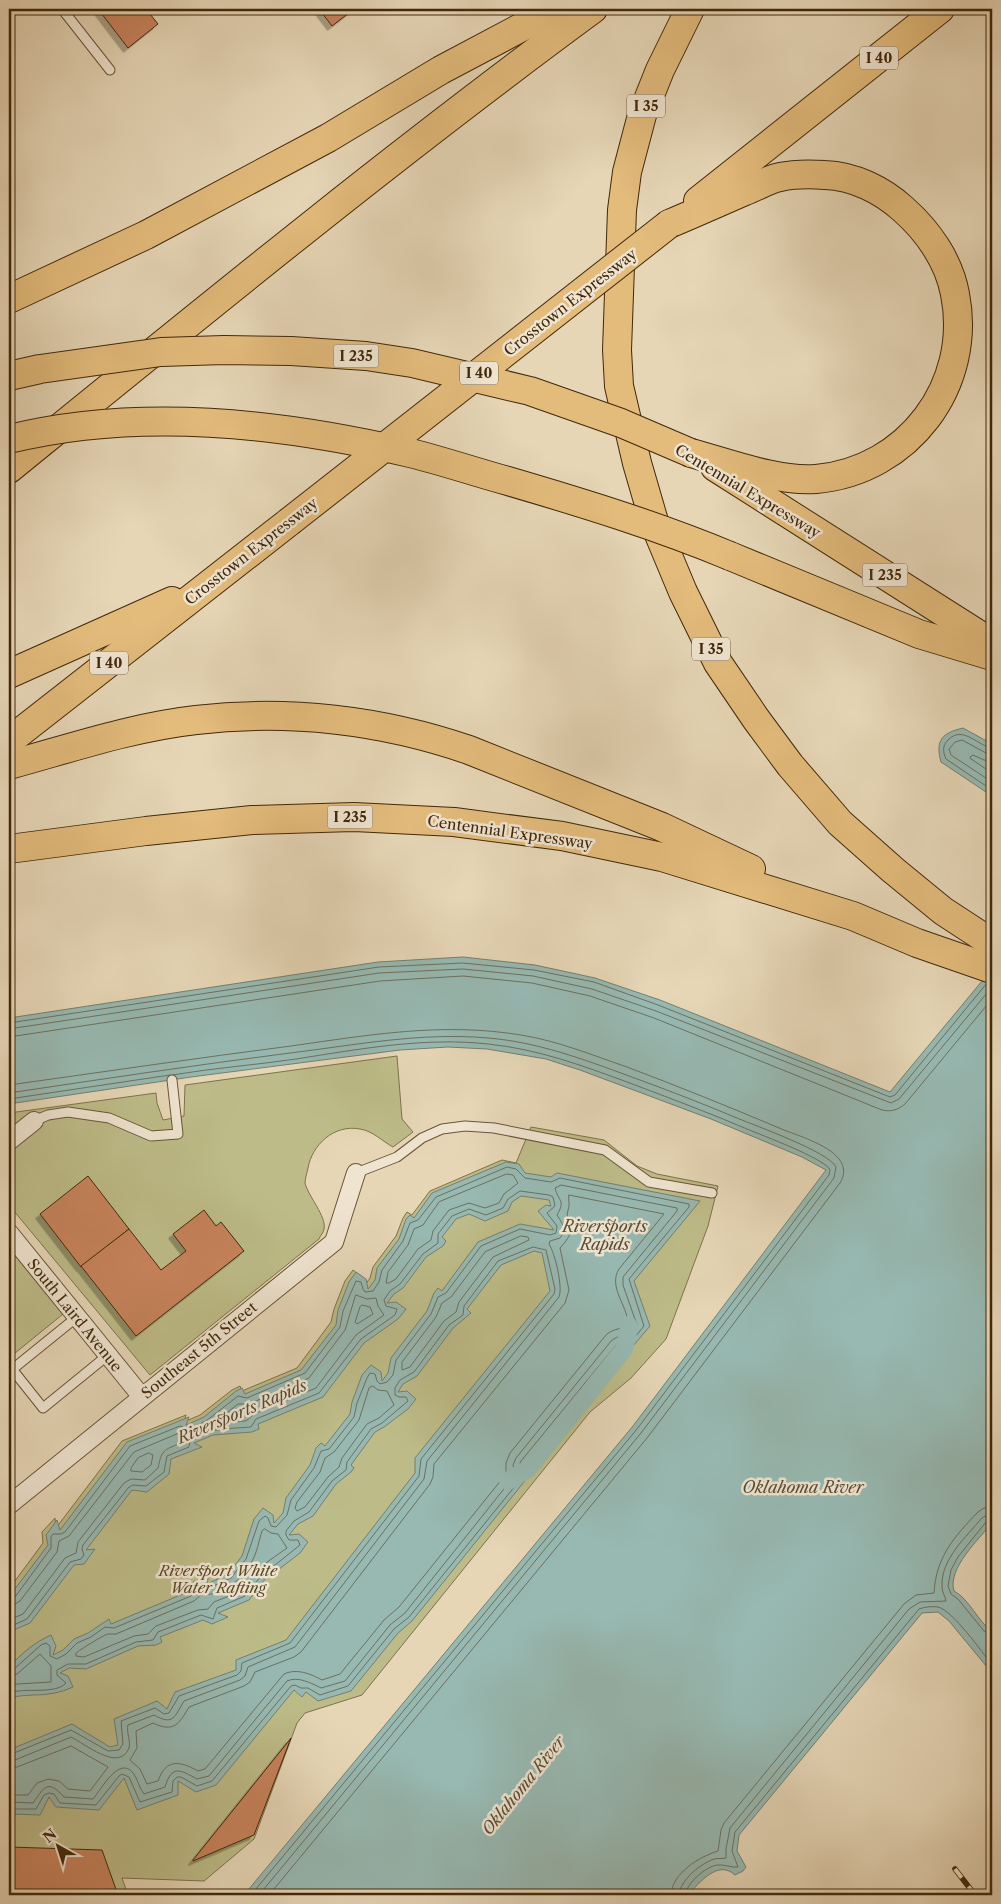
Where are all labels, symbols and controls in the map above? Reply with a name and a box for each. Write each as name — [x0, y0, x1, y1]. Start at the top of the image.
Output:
road number: I 40 — [860, 46, 898, 70]
road number: I 35 — [627, 94, 665, 118]
street label: Crosstown Expressway — [500, 244, 641, 360]
road number: I 235 — [334, 344, 378, 368]
road number: I 40 — [460, 362, 498, 384]
street label: Centennial Expressway — [672, 440, 825, 542]
street label: Crosstown Expressway — [181, 493, 322, 609]
road number: I 235 — [862, 564, 908, 586]
road number: I 35 — [692, 638, 730, 661]
road number: I 40 — [90, 651, 128, 674]
road number: I 235 — [328, 806, 372, 829]
street label: Centennial Expressway — [426, 811, 594, 853]
water label: Riversports Rapids — [561, 1216, 647, 1254]
street label: South Laird Avenue — [23, 1254, 127, 1376]
street label: Southeast 5th Street — [137, 1297, 261, 1403]
water label: Riversports Rapids — [172, 1375, 310, 1448]
water label: Oklahoma River — [742, 1477, 865, 1497]
park label: Riversport White Water Rafting — [158, 1561, 278, 1597]
water label: Oklahoma River — [477, 1730, 570, 1838]
north arrow — [32, 1822, 82, 1872]
text: N — [39, 1825, 60, 1847]

